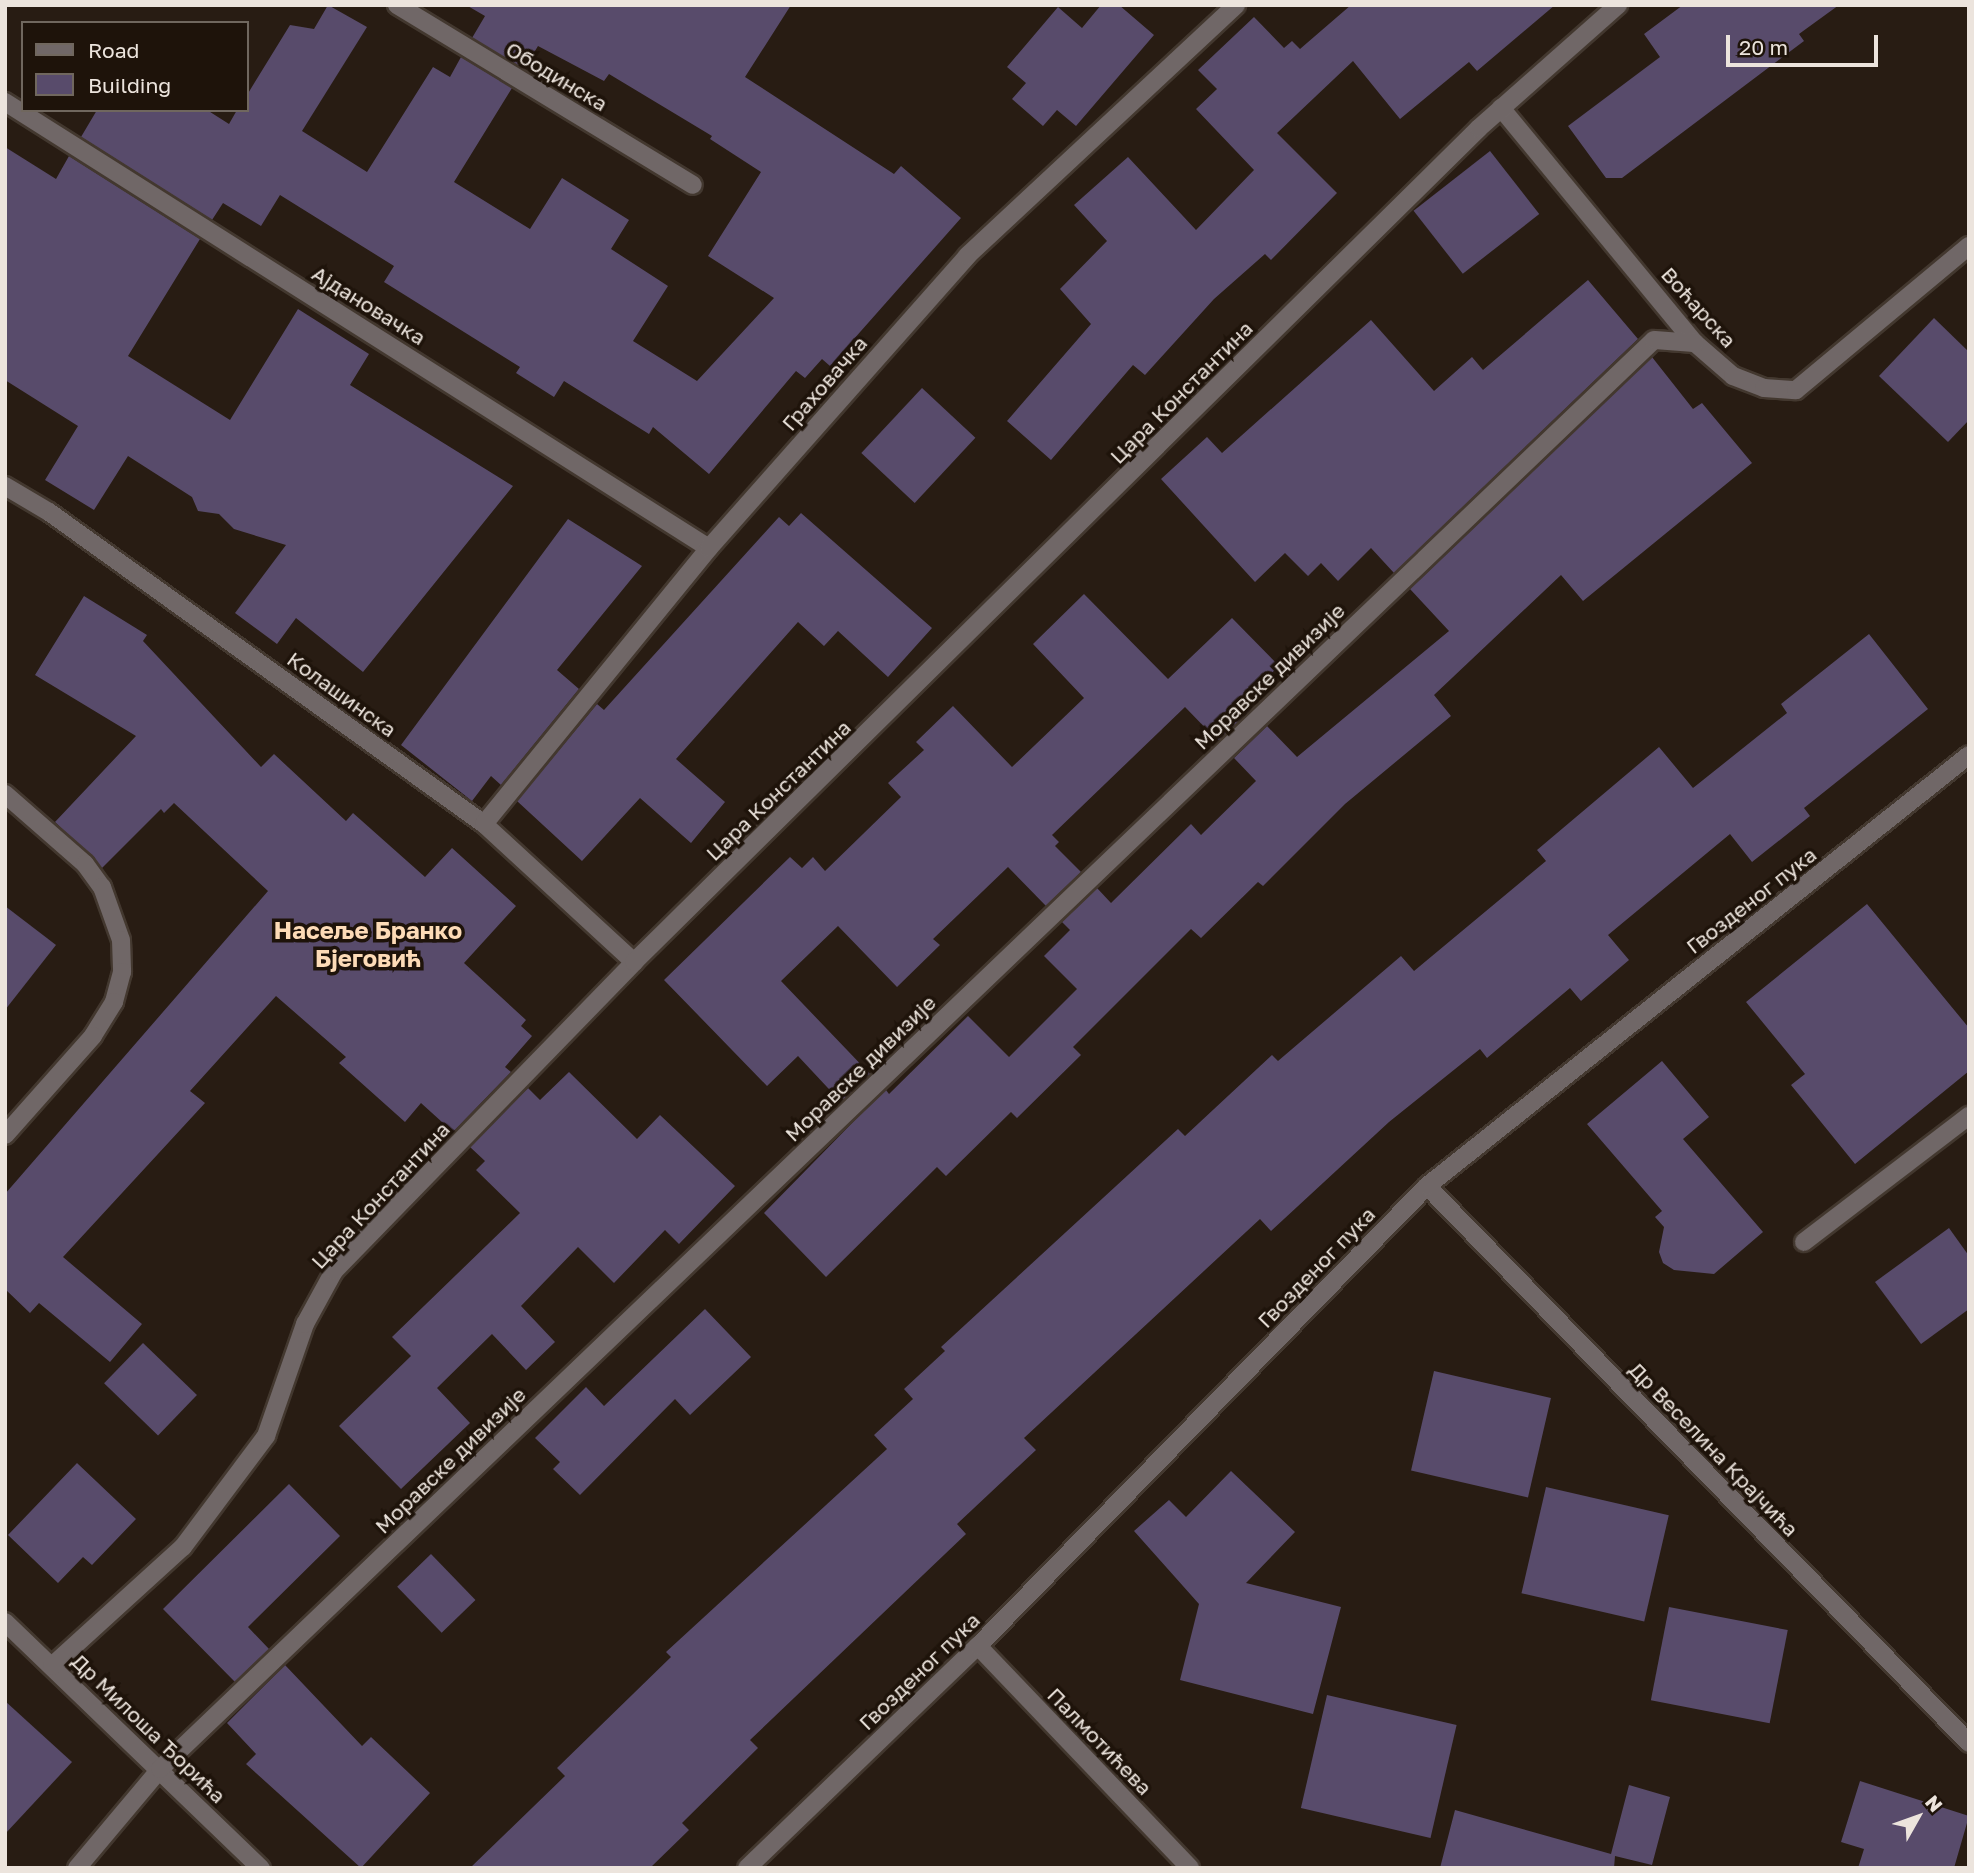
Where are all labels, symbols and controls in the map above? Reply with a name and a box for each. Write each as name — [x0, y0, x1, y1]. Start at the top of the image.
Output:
legend — [21, 21, 248, 112]
scale bar — [1729, 21, 1881, 65]
text: 20 m — [1739, 34, 1788, 60]
street label: Ободинска — [502, 36, 612, 116]
text: Road — [88, 37, 139, 63]
text: Building — [88, 72, 171, 98]
street label: Ајдановачка — [308, 260, 430, 350]
street label: Воћарска — [1656, 262, 1742, 352]
street label: Цара Константина — [1104, 315, 1258, 469]
street label: Граховачка — [776, 331, 872, 435]
street label: Моравске дивизије — [1188, 598, 1350, 754]
street label: Колашинска — [283, 646, 401, 742]
street label: Цара Константина — [700, 714, 856, 866]
street label: Гвозденог пука — [1681, 841, 1821, 959]
district label: Насеље Бранко Бјеговић — [274, 916, 462, 972]
street label: Моравске дивизије — [779, 990, 941, 1146]
street label: Цара Константина — [306, 1116, 454, 1274]
street label: Гвозденог пука — [1252, 1201, 1380, 1333]
street label: Др Веселина Крајчића — [1624, 1357, 1804, 1541]
street label: Моравске дивизије — [369, 1382, 531, 1538]
street label: Гвозденог пука — [853, 1607, 985, 1735]
street label: Др Милоша Ђорића — [67, 1648, 231, 1808]
street label: Палмотићева — [1043, 1682, 1157, 1800]
north arrow — [1883, 1782, 1953, 1852]
text: N — [1921, 1790, 1948, 1816]

